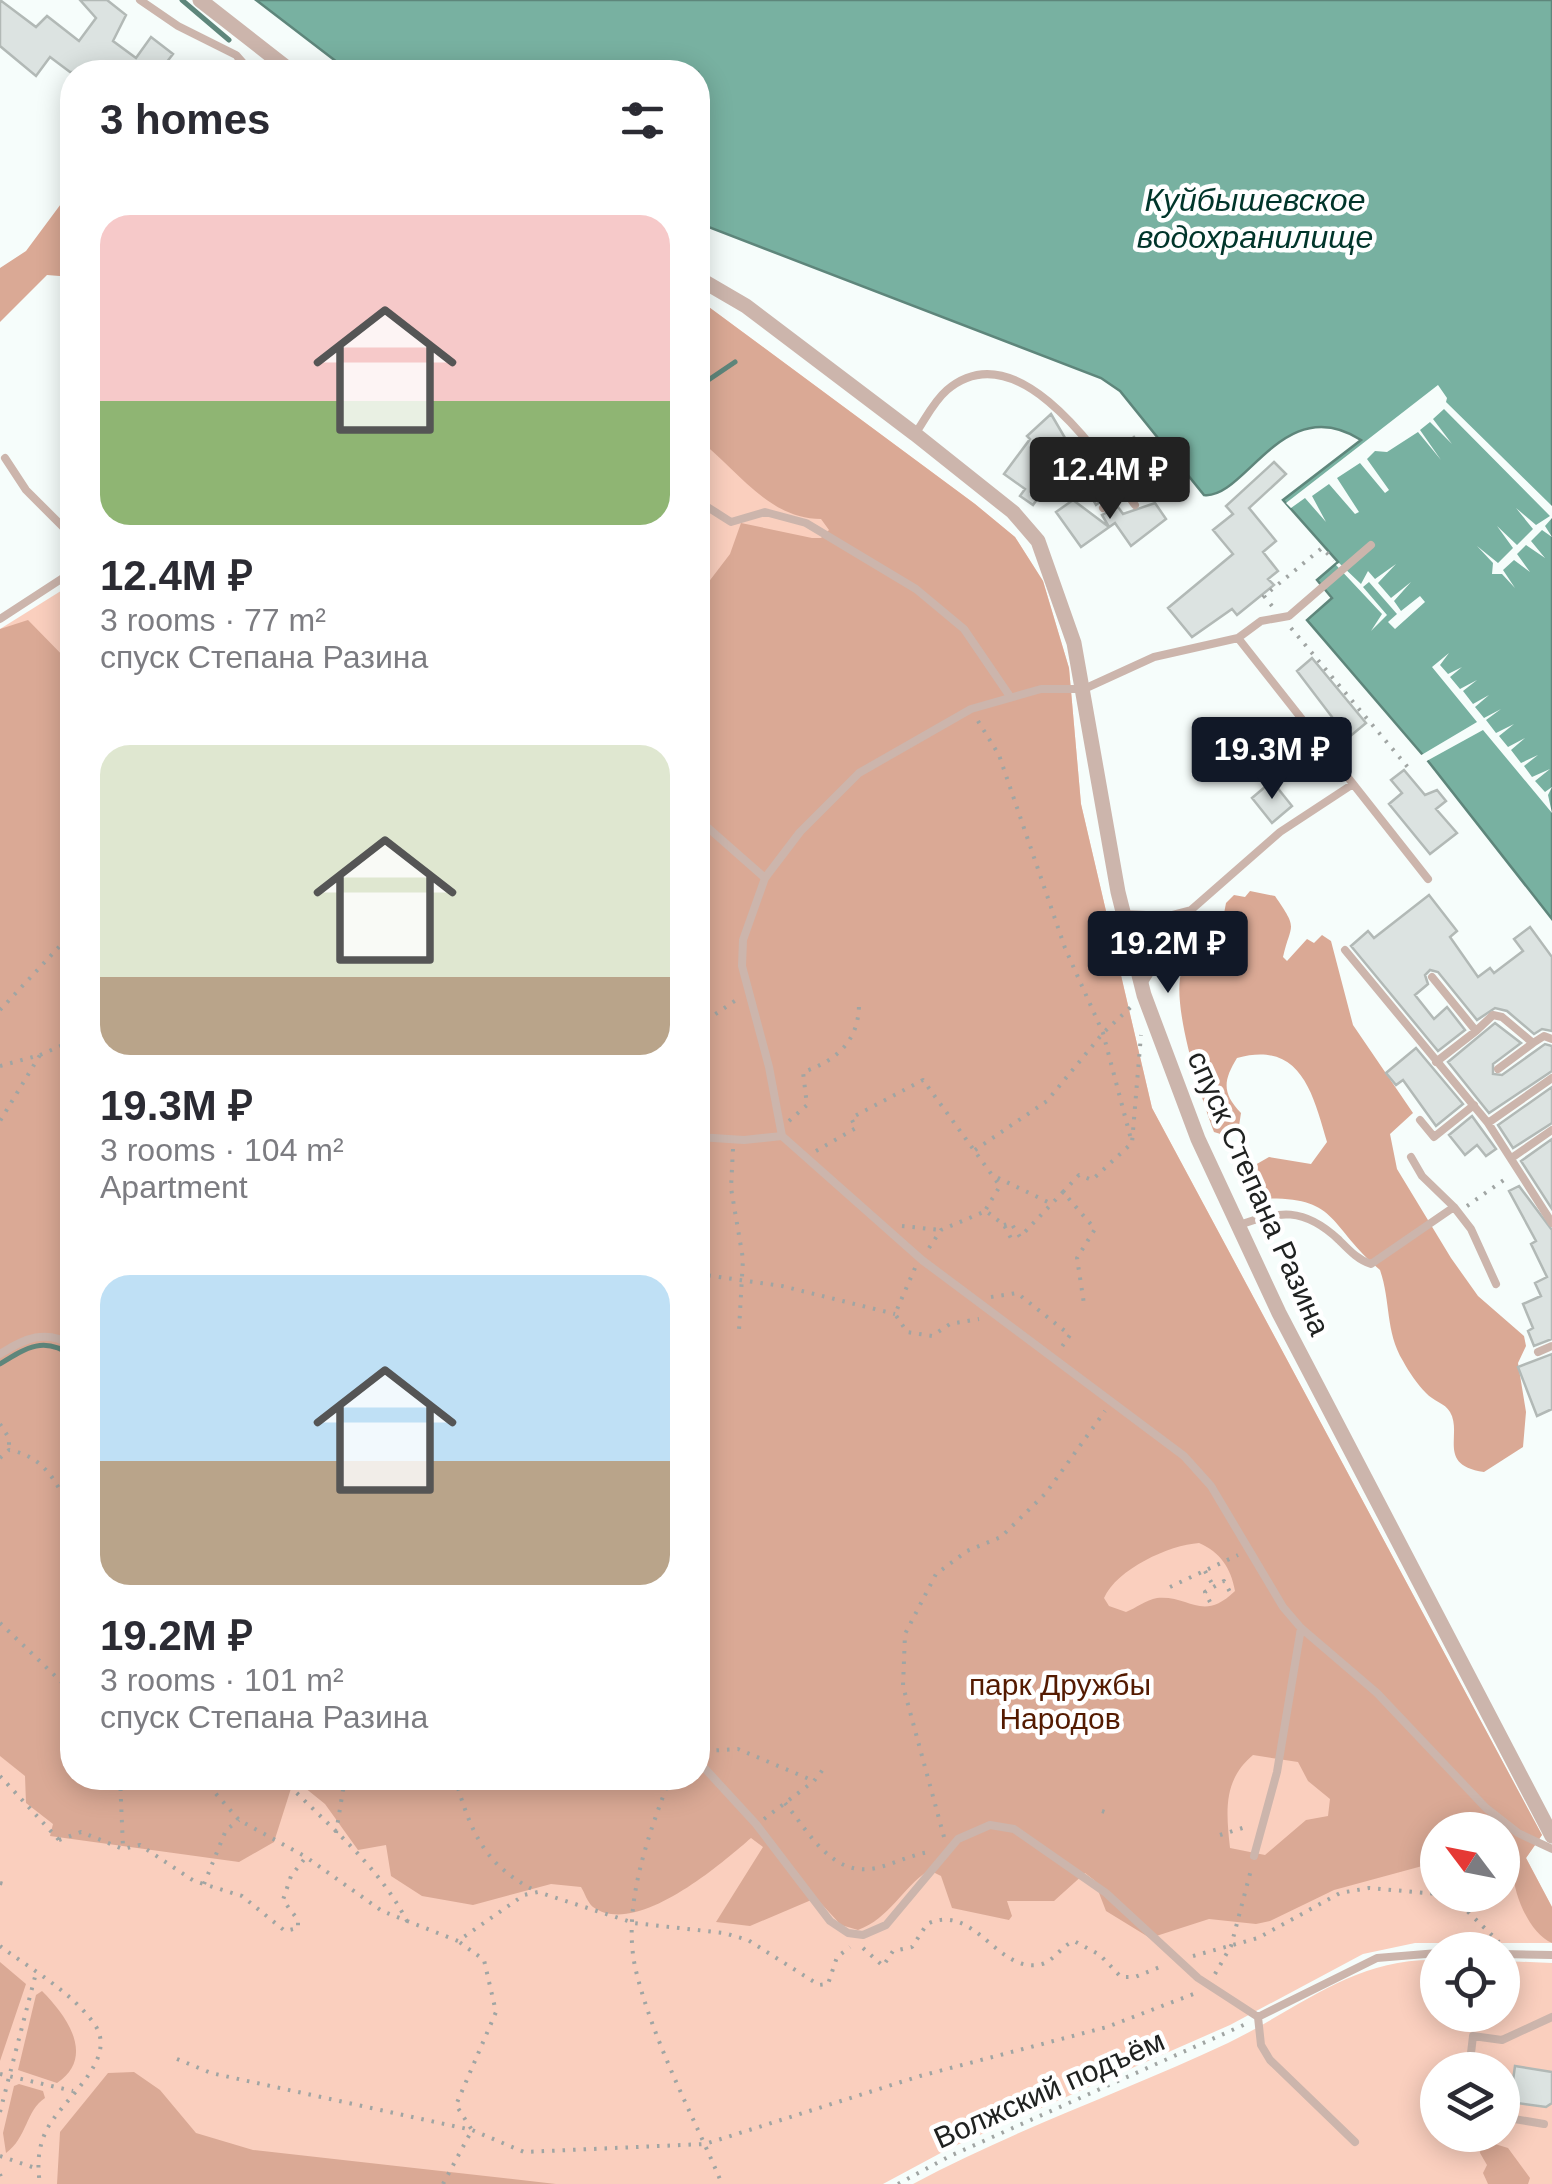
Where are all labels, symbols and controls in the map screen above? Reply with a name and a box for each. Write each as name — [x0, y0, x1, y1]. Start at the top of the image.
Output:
icon: filters — [615, 93, 670, 148]
text: 3 homes — [100, 96, 270, 143]
water label: Куйбышевское водохранилище — [1137, 182, 1373, 255]
icon: home — [295, 280, 475, 460]
pin: 12.4M ₽ — [1018, 437, 1202, 522]
text: 12.4M ₽ — [1052, 451, 1168, 487]
text: 12.4M ₽ — [100, 552, 253, 599]
text: 3 rooms · 77 m² — [100, 602, 326, 638]
text: спуск Степана Разина — [100, 639, 428, 675]
pin: 19.3M ₽ — [1180, 717, 1364, 802]
text: 19.3M ₽ — [1214, 731, 1330, 767]
icon: home — [295, 810, 475, 990]
pin: 19.2M ₽ — [1076, 911, 1260, 996]
text: 19.2M ₽ — [1110, 925, 1226, 961]
street label: спуск Степана Разина — [1181, 1046, 1337, 1341]
text: 19.3M ₽ — [100, 1082, 253, 1129]
text: 3 rooms · 104 m² — [100, 1132, 344, 1168]
text: Apartment — [100, 1169, 248, 1205]
icon: home — [295, 1340, 475, 1520]
text: 19.2M ₽ — [100, 1612, 253, 1659]
text: 3 rooms · 101 m² — [100, 1662, 344, 1698]
park label: парк Дружбы Народов — [969, 1668, 1151, 1735]
text: спуск Степана Разина — [100, 1699, 428, 1735]
north arrow — [1420, 1812, 1520, 1912]
map controls — [1420, 1812, 1520, 2152]
button: locate — [1420, 1932, 1520, 2032]
street label: Волжский подъём — [929, 2023, 1169, 2155]
button: layers — [1420, 2052, 1520, 2152]

